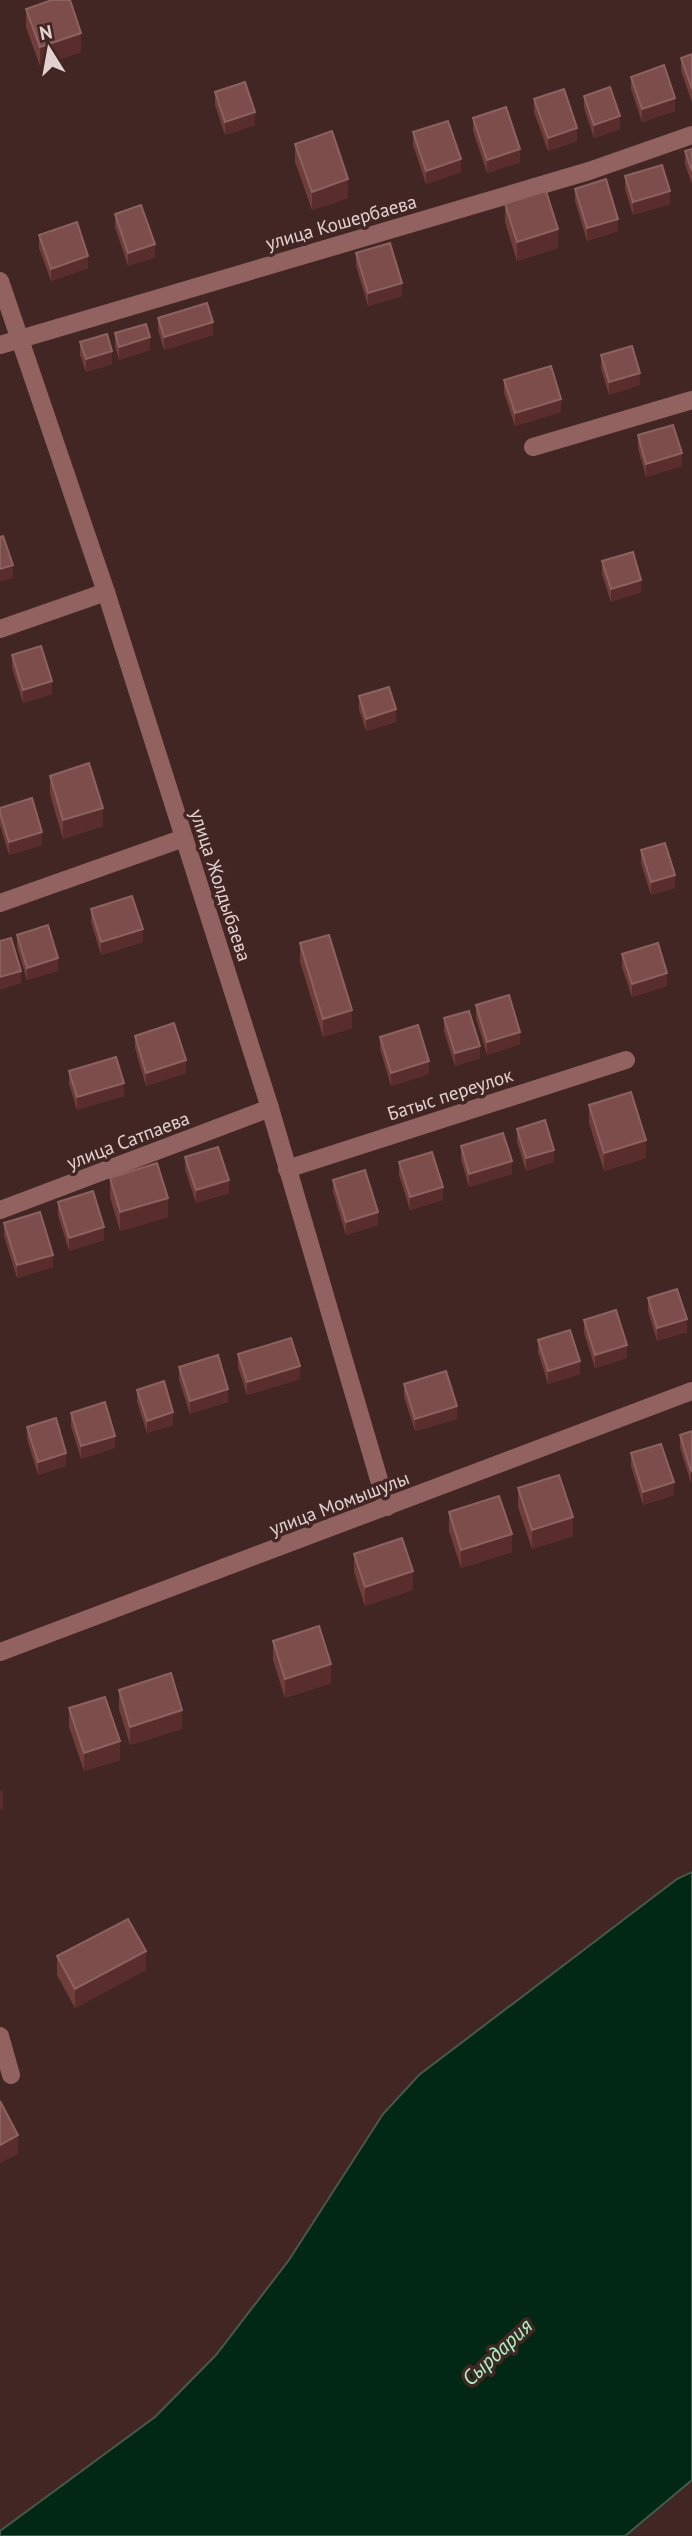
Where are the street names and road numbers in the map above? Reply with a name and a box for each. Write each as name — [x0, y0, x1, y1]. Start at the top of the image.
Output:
street label: улица Кошербаева — [263, 189, 419, 255]
street label: улица Жолдыбаева — [185, 806, 257, 964]
street label: Батыс переулок — [384, 1062, 516, 1126]
street label: улица Сатпаева — [63, 1106, 193, 1174]
street label: улица Момышулы — [266, 1465, 412, 1541]

